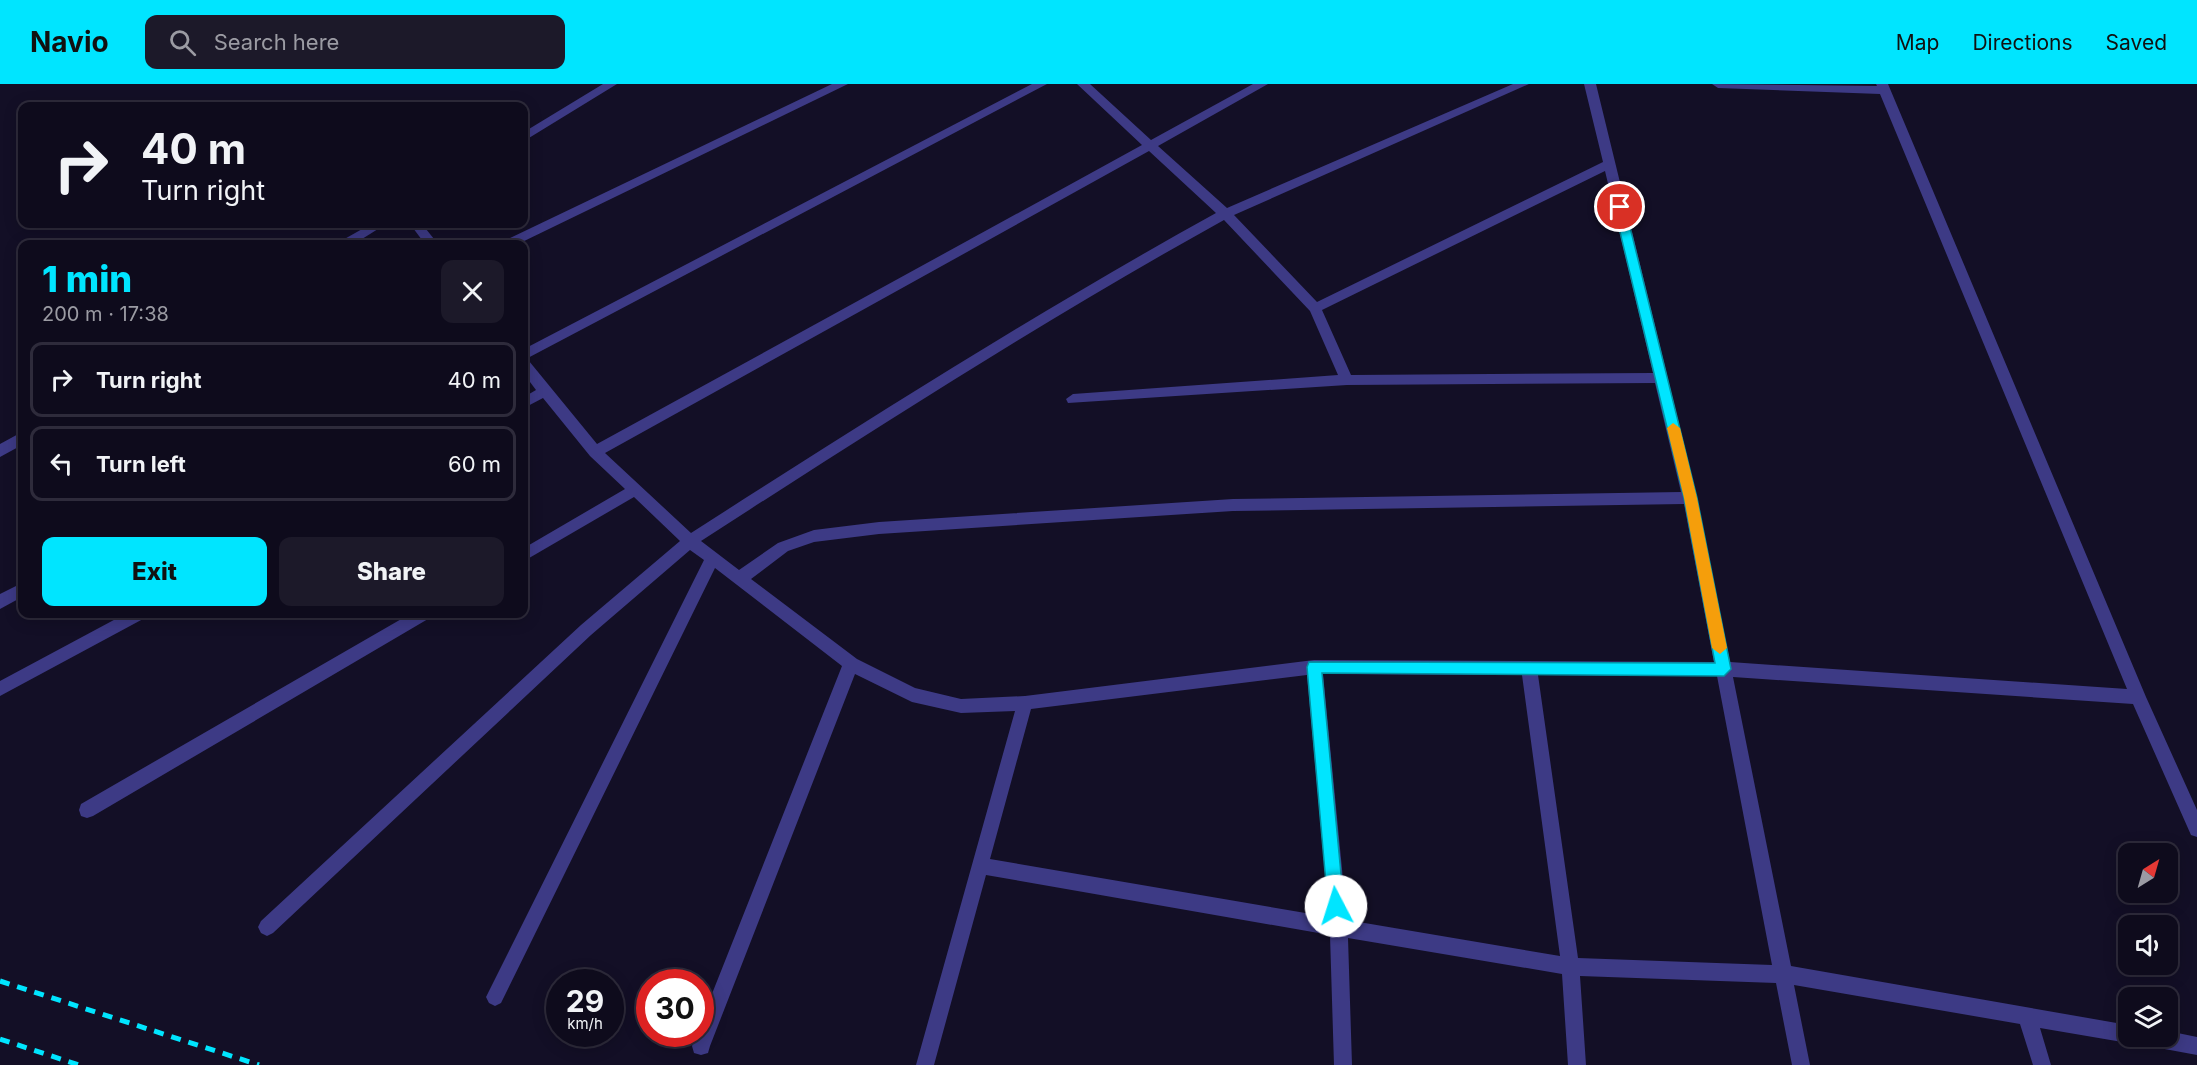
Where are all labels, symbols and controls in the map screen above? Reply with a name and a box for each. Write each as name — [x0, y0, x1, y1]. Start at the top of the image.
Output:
search box — [145, 15, 565, 69]
text: Navio — [30, 25, 109, 59]
icon: search — [166, 26, 199, 59]
text: Search here — [214, 29, 339, 55]
text: Map — [1896, 30, 1939, 55]
text: Directions — [1972, 30, 2073, 55]
text: Saved — [2106, 30, 2167, 55]
text: 40 m — [141, 123, 246, 174]
icon: right — [42, 126, 120, 204]
text: Turn right — [141, 174, 265, 207]
pin — [1594, 181, 1645, 232]
icon: arrive — [1603, 190, 1636, 223]
text: 1 min — [42, 257, 132, 301]
button: close — [441, 260, 504, 323]
text: 200 m · 17:38 — [42, 302, 169, 326]
icon: right — [45, 363, 78, 396]
text: Turn right — [96, 367, 202, 393]
text: 40 m — [447, 367, 501, 393]
icon: left — [45, 447, 78, 480]
text: Turn left — [96, 451, 186, 477]
text: 60 m — [448, 451, 501, 477]
button: Exit — [42, 537, 267, 606]
button: Share — [279, 537, 504, 606]
north arrow — [2118, 843, 2178, 903]
map controls — [2118, 843, 2178, 1047]
position arrow — [1304, 874, 1368, 938]
button: sound — [2118, 915, 2178, 975]
speed limit sign: 30 — [636, 969, 714, 1047]
text: 29 — [566, 983, 604, 1019]
button: layers — [2118, 987, 2178, 1047]
text: km/h — [567, 1014, 603, 1033]

